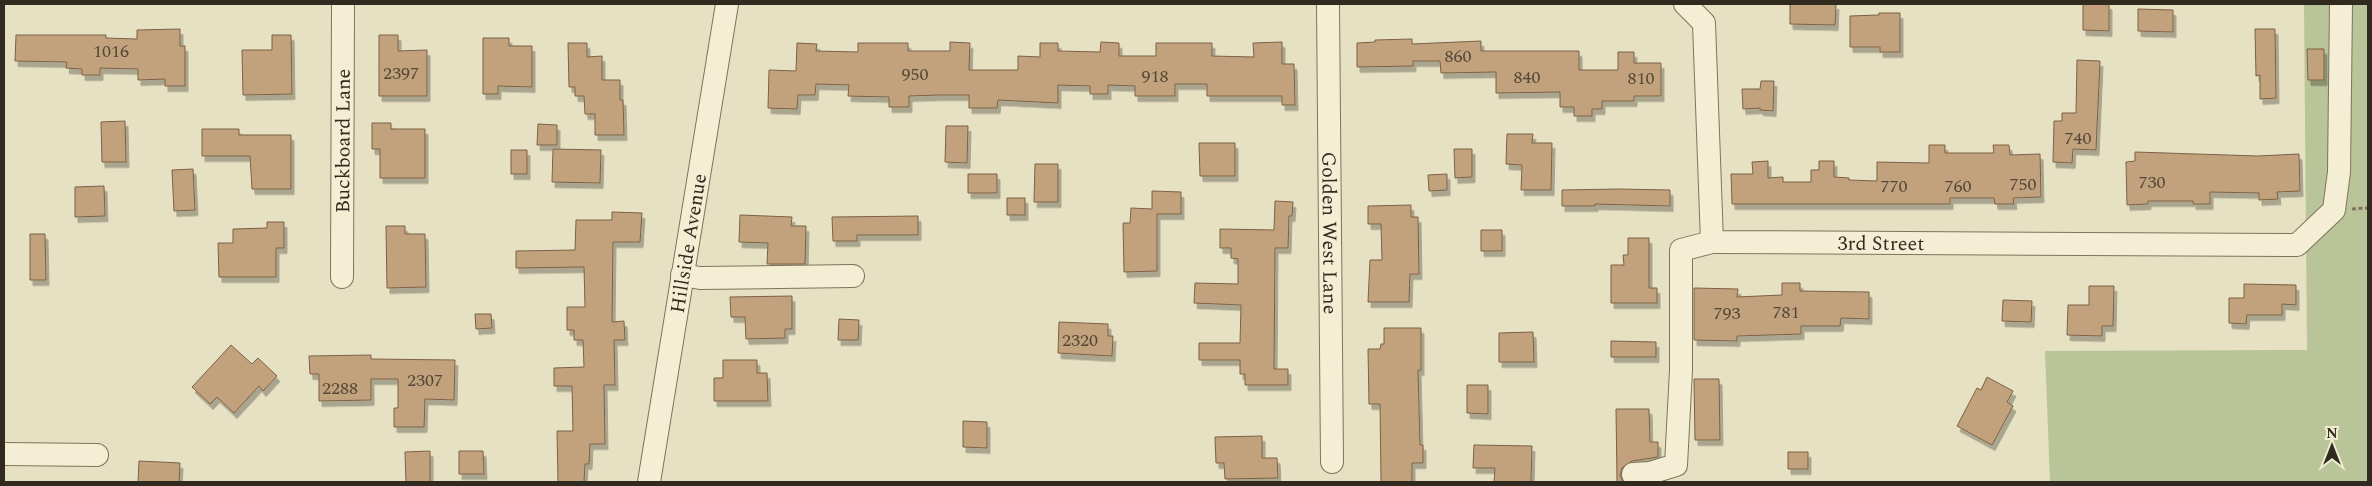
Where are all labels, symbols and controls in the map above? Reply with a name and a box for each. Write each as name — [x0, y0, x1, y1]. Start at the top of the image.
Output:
house number: 1016 — [93, 38, 129, 65]
house number: 860 — [1445, 43, 1472, 70]
house number: 2397 — [383, 60, 419, 87]
house number: 950 — [902, 61, 929, 88]
house number: 918 — [1142, 63, 1169, 90]
house number: 840 — [1514, 64, 1541, 91]
house number: 810 — [1628, 65, 1655, 92]
street label: Buckboard Lane — [328, 69, 359, 213]
house number: 740 — [2065, 125, 2092, 152]
street label: Golden West Lane — [1313, 151, 1345, 315]
house number: 730 — [2139, 169, 2166, 196]
street label: Hillside Avenue — [663, 171, 715, 315]
house number: 750 — [2010, 171, 2037, 198]
house number: 770 — [1881, 173, 1908, 200]
house number: 760 — [1945, 173, 1972, 200]
street label: 3rd Street — [1838, 229, 1924, 259]
house number: 781 — [1773, 299, 1800, 326]
house number: 793 — [1714, 300, 1741, 327]
house number: 2320 — [1062, 327, 1098, 354]
house number: 2307 — [407, 367, 443, 394]
house number: 2288 — [322, 375, 358, 402]
north arrow — [2307, 421, 2357, 471]
text: N — [2326, 423, 2338, 444]

